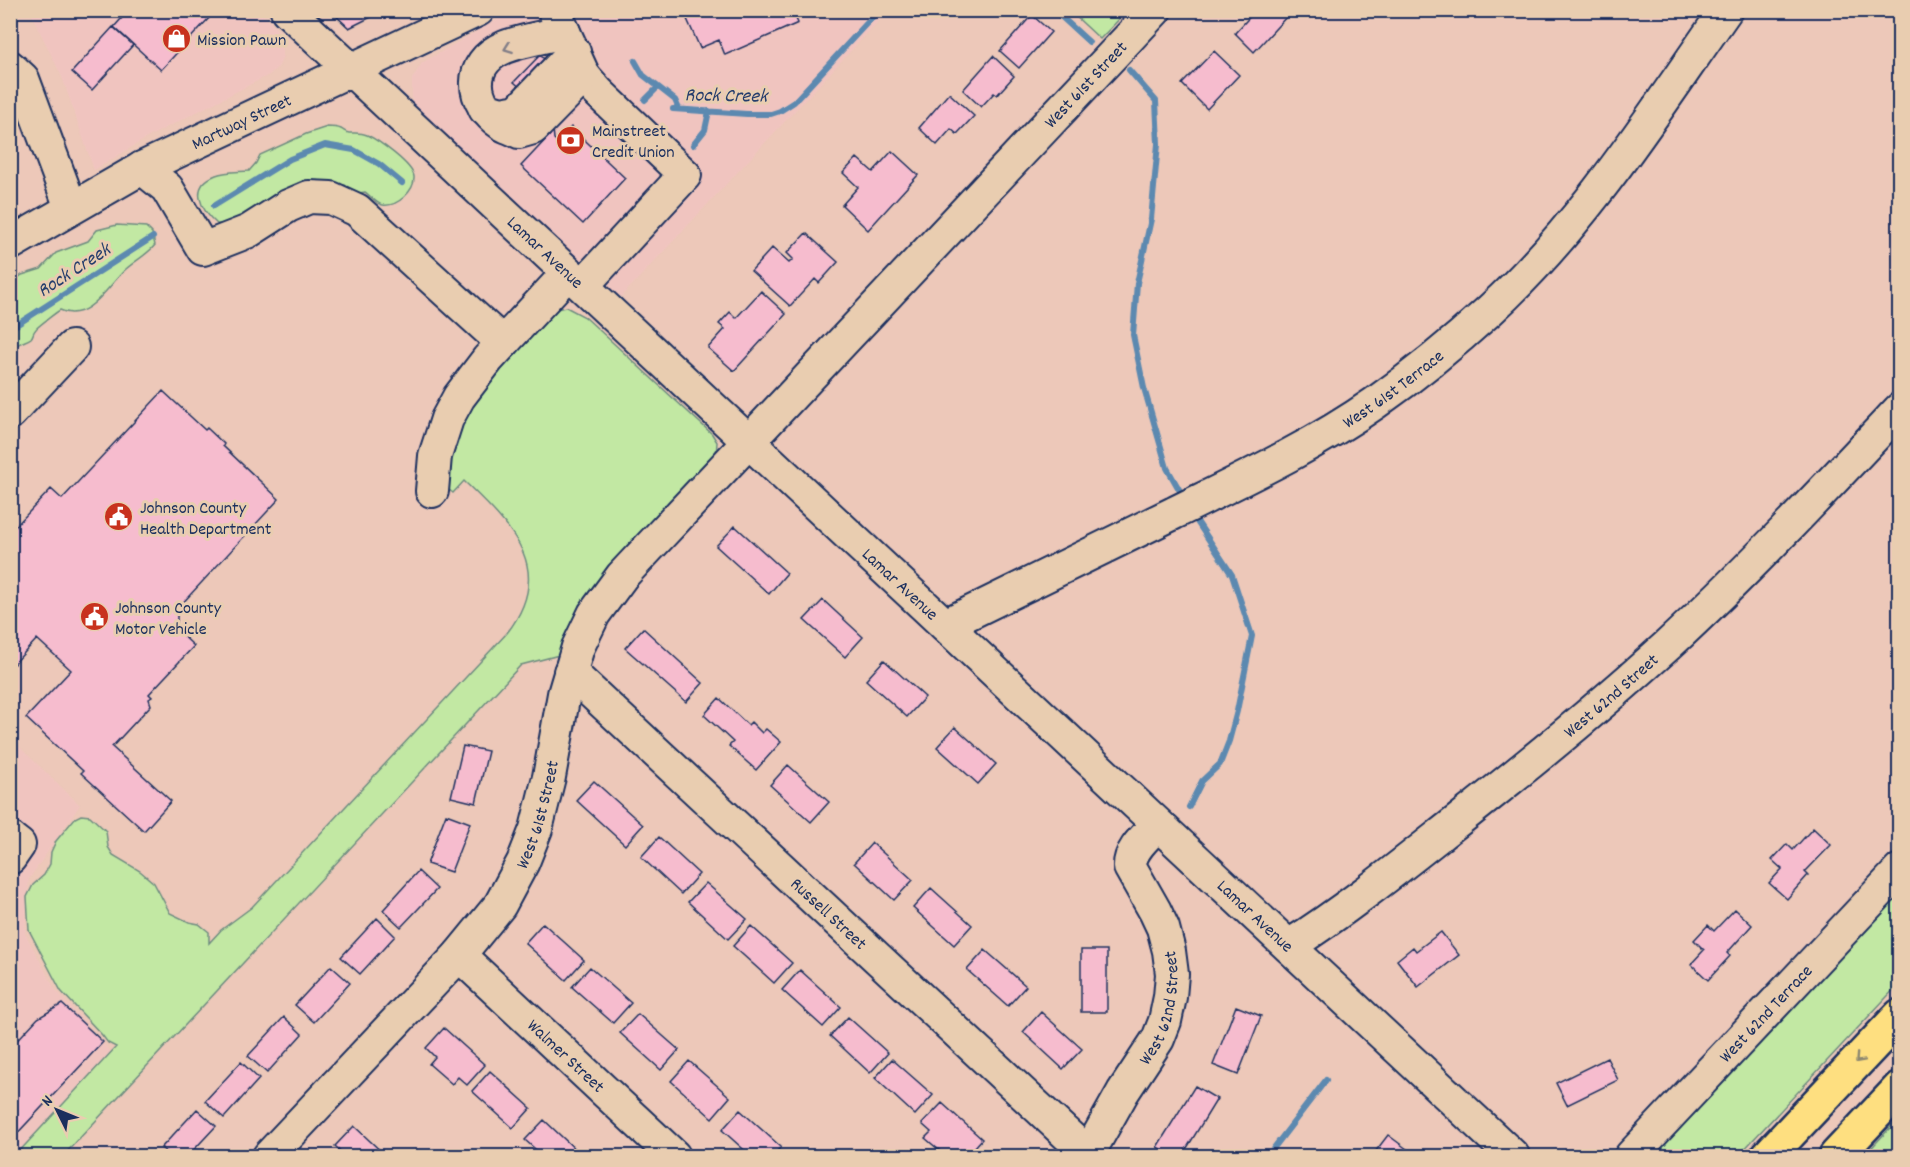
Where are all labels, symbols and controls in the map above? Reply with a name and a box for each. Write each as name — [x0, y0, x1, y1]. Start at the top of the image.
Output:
shop icon: Mission Pawn — [160, 23, 192, 55]
place label: Mission Pawn — [197, 29, 286, 54]
street label: West 61st Street — [1040, 36, 1135, 135]
one-way arrow — [503, 40, 514, 53]
water label: Rock Creek — [684, 82, 769, 112]
street label: Martway Street — [188, 89, 297, 158]
place label: Mainstreet Credit Union — [592, 120, 675, 166]
bank icon: Mainstreet Credit Union — [555, 124, 587, 156]
street label: Lamar Avenue — [500, 211, 588, 296]
water label: Rock Creek — [32, 236, 118, 306]
street label: West 61st Terrace — [1339, 345, 1450, 436]
place label: Johnson County Health Department — [140, 497, 272, 543]
public building icon: Johnson County Health Department — [103, 501, 135, 533]
street label: Lamar Avenue — [855, 543, 943, 628]
place label: Johnson County Motor Vehicle — [115, 597, 222, 643]
public building icon: Johnson County Motor Vehicle — [78, 601, 110, 633]
street label: West 62nd Street — [1559, 649, 1665, 745]
street label: West 61st Street — [511, 758, 567, 874]
street label: Russell Street — [784, 873, 871, 957]
street label: Lamar Avenue — [1210, 875, 1298, 960]
street label: West 62nd Street — [1134, 949, 1187, 1071]
street label: West 62nd Terrace — [1715, 960, 1820, 1070]
street label: Walmer Street — [520, 1015, 609, 1100]
one-way arrow — [1856, 1052, 1867, 1063]
north arrow — [27, 1080, 87, 1140]
text: N — [37, 1091, 59, 1112]

